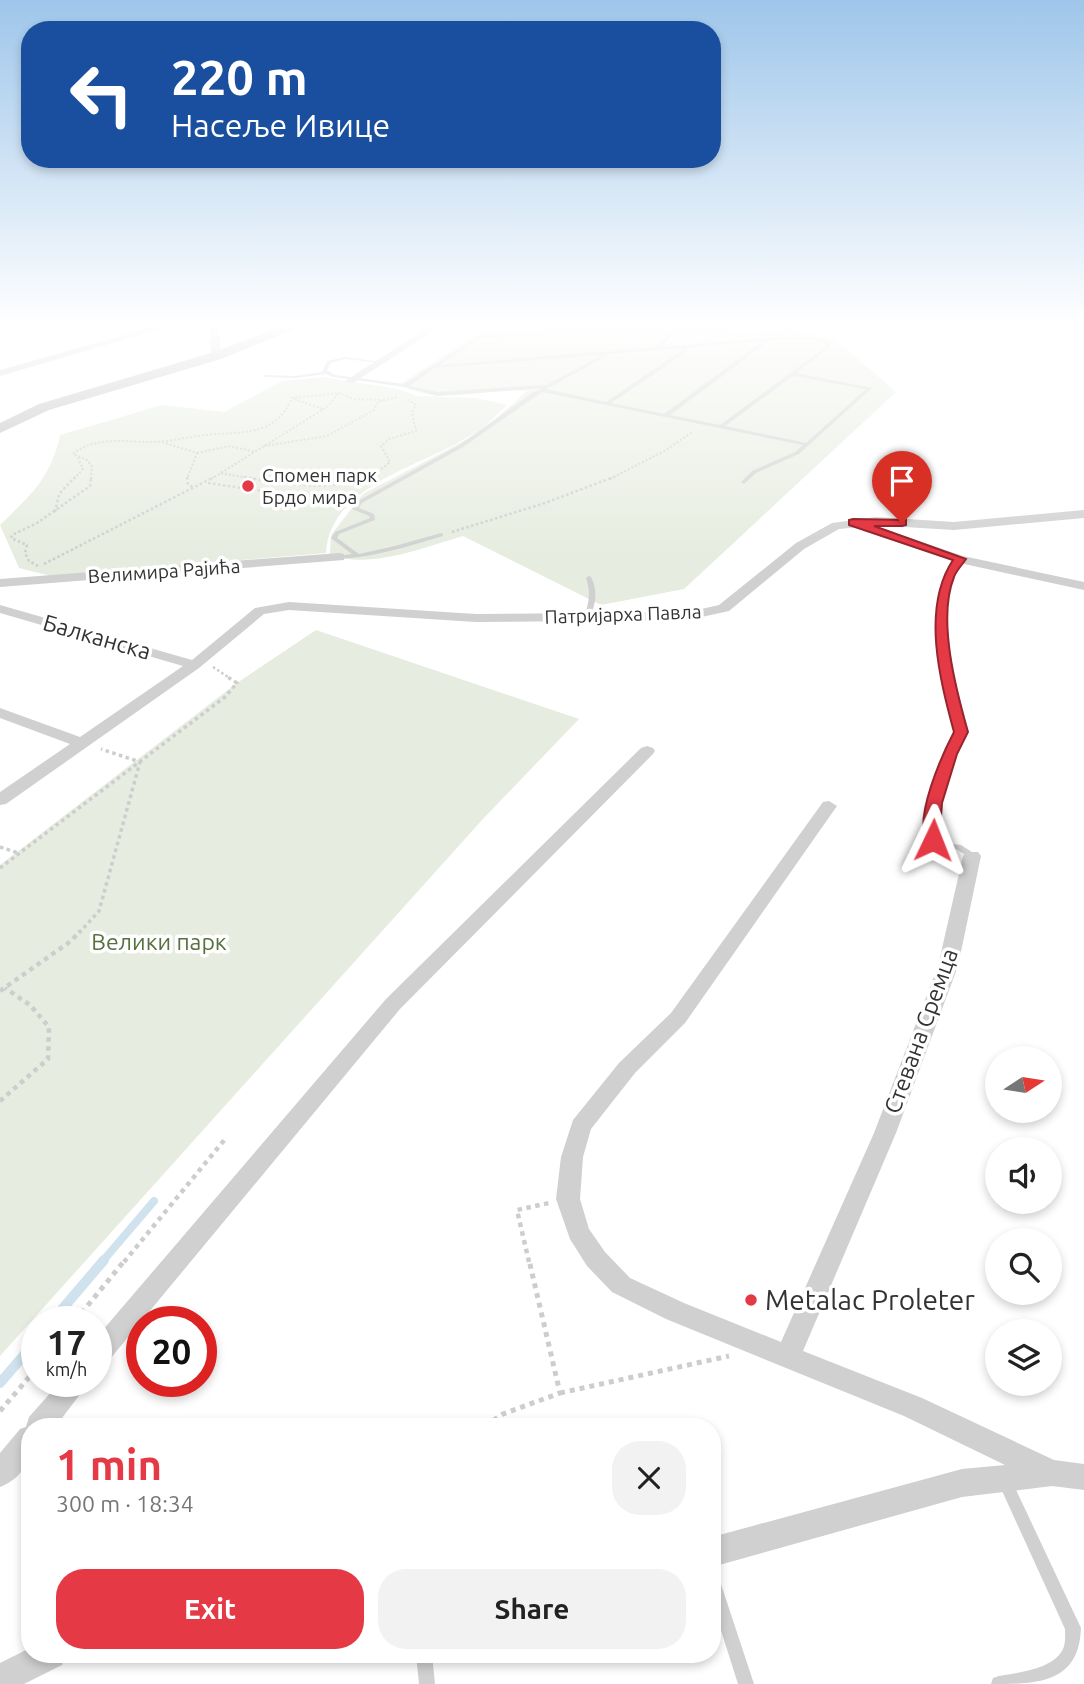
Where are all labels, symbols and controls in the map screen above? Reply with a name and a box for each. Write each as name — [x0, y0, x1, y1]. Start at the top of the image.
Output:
icon: left — [56, 49, 147, 140]
text: 220 m — [171, 49, 308, 104]
text: Насеље Ивице — [171, 107, 390, 143]
pin — [872, 451, 932, 523]
icon: arrive — [883, 462, 921, 500]
place label: Спомен парк Брдо мира — [262, 464, 377, 508]
marker: Спомен парк Брдо мира — [240, 478, 256, 494]
street label: Велимира Рајића — [87, 555, 241, 587]
street label: Патријарха Павла — [544, 600, 702, 628]
street label: Балканска — [40, 609, 154, 664]
position arrow — [896, 803, 970, 877]
park label: Велики парк — [91, 929, 227, 954]
street label: Стевана Сремца — [879, 945, 962, 1117]
north arrow — [985, 1046, 1062, 1124]
map controls — [985, 1046, 1062, 1396]
button: sound — [985, 1137, 1062, 1214]
button: search — [985, 1228, 1062, 1305]
place label: Metalac Proleter — [765, 1284, 975, 1315]
marker: Metalac Proleter — [743, 1292, 759, 1308]
speed limit sign: 20 — [126, 1306, 217, 1397]
button: layers — [985, 1319, 1062, 1396]
text: 17 — [47, 1322, 86, 1362]
text: km/h — [46, 1359, 87, 1379]
text: 1 min — [56, 1441, 162, 1488]
button: close — [612, 1441, 686, 1515]
text: 300 m · 18:34 — [56, 1491, 194, 1516]
button: Exit — [56, 1569, 364, 1649]
button: Share — [378, 1569, 686, 1649]

